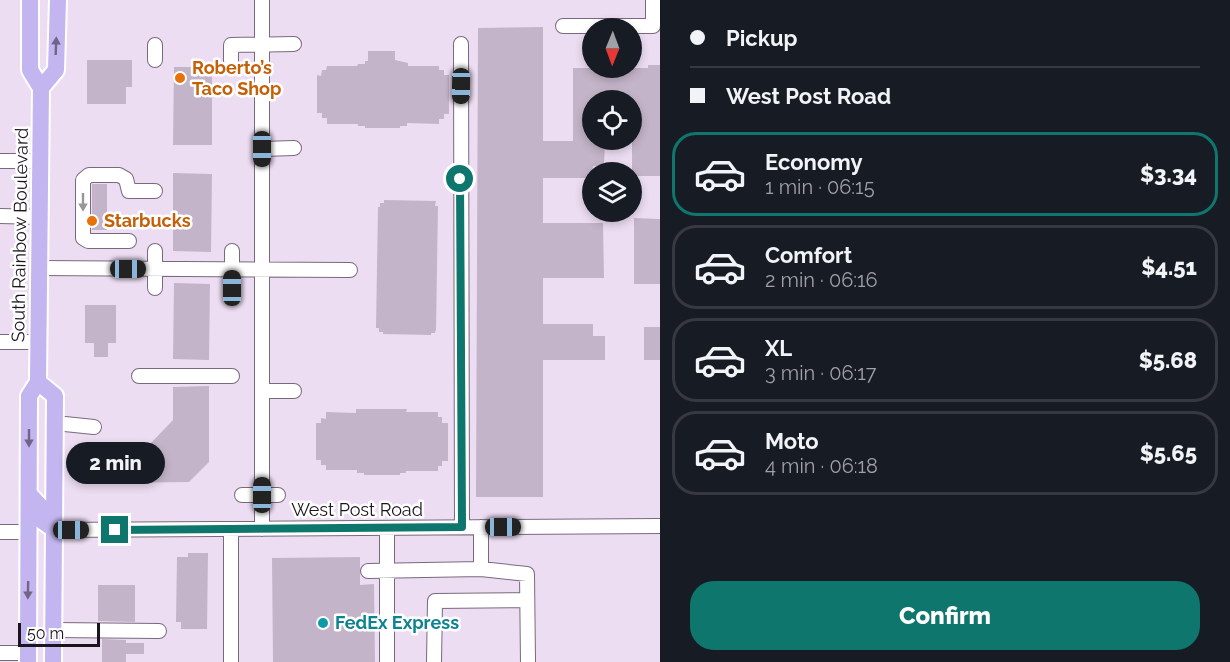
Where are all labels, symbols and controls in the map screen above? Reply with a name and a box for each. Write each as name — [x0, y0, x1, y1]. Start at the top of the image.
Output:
north arrow — [582, 18, 642, 78]
map controls — [582, 18, 642, 222]
text: Pickup — [726, 25, 798, 51]
one-way arrow — [52, 37, 61, 56]
place label: Roberto’s Taco Shop — [192, 57, 281, 99]
car — [452, 68, 470, 104]
marker: Roberto’s Taco Shop — [173, 71, 187, 85]
text: West Post Road — [726, 83, 891, 109]
button: locate — [582, 90, 642, 150]
street label: South Rainbow Boulevard — [7, 128, 32, 342]
car — [253, 131, 271, 167]
icon: car — [693, 147, 747, 201]
text: Economy — [765, 149, 863, 175]
text: $3.34 — [1140, 161, 1197, 187]
button: layers — [582, 162, 642, 222]
route start — [446, 165, 473, 192]
text: 1 min · 06:15 — [765, 175, 875, 199]
one-way arrow — [78, 192, 88, 211]
place label: Starbucks — [104, 210, 191, 231]
marker: Starbucks — [85, 214, 99, 228]
icon: car — [693, 240, 747, 294]
text: Comfort — [765, 242, 852, 268]
text: $4.51 — [1141, 254, 1197, 280]
car — [110, 260, 146, 278]
text: 2 min · 06:16 — [765, 268, 878, 292]
car — [223, 270, 241, 306]
icon: car — [693, 333, 747, 387]
text: XL — [765, 335, 792, 361]
text: $5.68 — [1139, 347, 1197, 373]
text: 3 min · 06:17 — [765, 361, 876, 385]
icon: car — [693, 426, 747, 480]
text: Moto — [765, 428, 819, 454]
one-way arrow — [24, 429, 34, 448]
text: $5.65 — [1140, 440, 1197, 466]
callout: 2 min — [66, 443, 164, 485]
text: 2 min — [89, 451, 142, 475]
text: 4 min · 06:18 — [765, 454, 878, 478]
car — [253, 477, 271, 513]
street label: West Post Road — [291, 499, 423, 520]
route end — [101, 516, 128, 543]
car — [485, 518, 521, 536]
car — [53, 521, 89, 539]
one-way arrow — [24, 581, 33, 600]
button: Confirm — [690, 581, 1200, 650]
place label: FedEx Express — [335, 612, 459, 633]
marker: FedEx Express — [316, 616, 330, 630]
scale bar — [18, 620, 100, 648]
text: 50 m — [27, 624, 64, 643]

